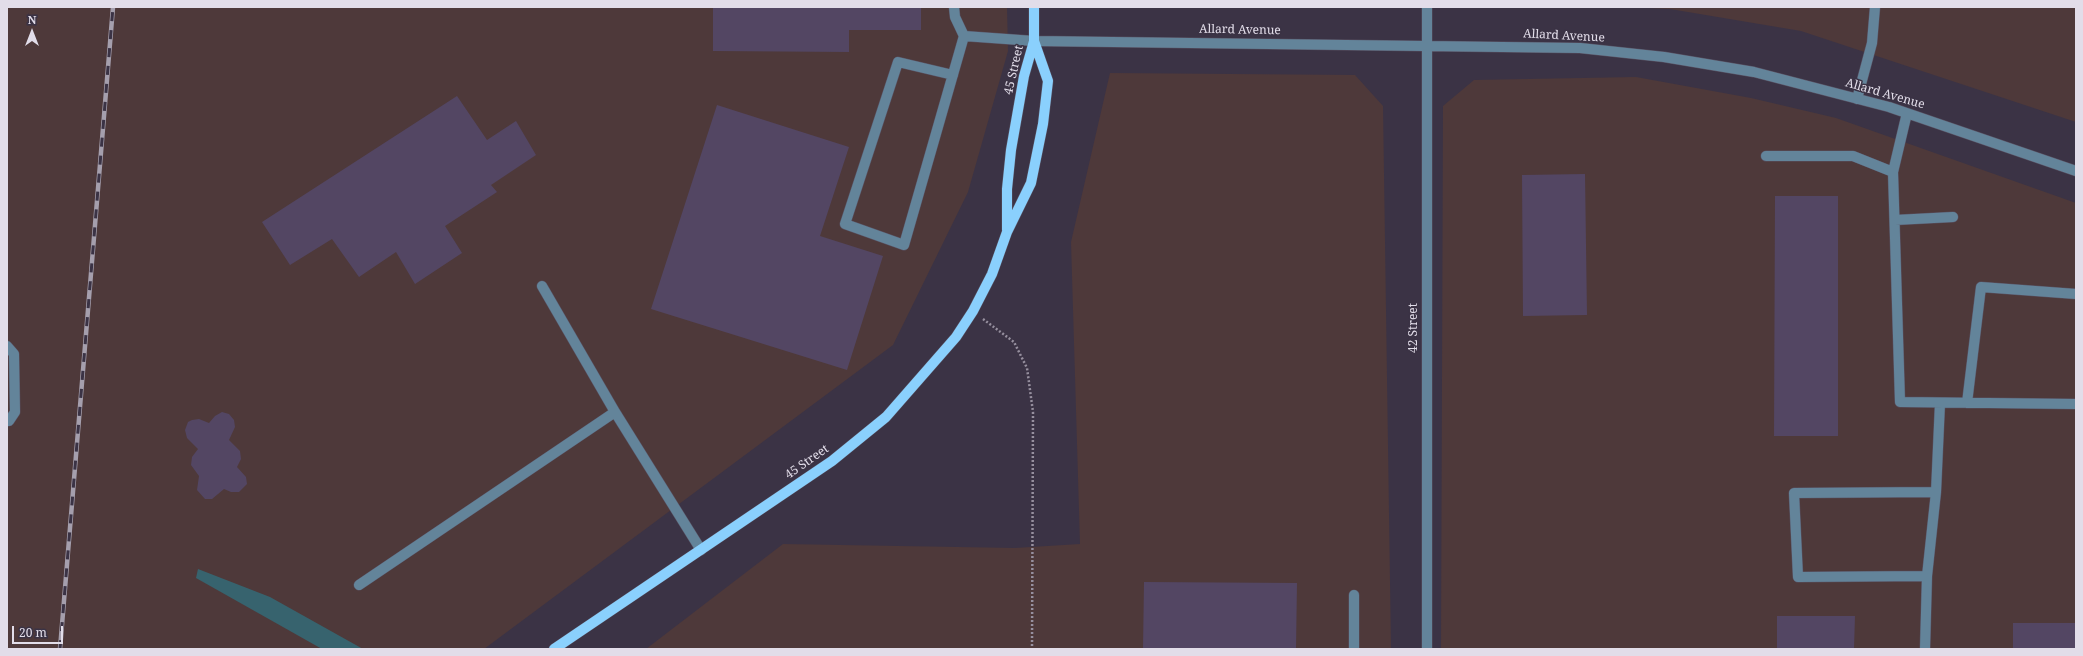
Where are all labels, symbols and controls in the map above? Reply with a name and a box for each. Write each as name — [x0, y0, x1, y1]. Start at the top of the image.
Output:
north arrow — [12, 12, 52, 52]
text: N — [28, 12, 36, 27]
street label: Allard Avenue — [1199, 22, 1281, 38]
street label: Allard Avenue — [1523, 27, 1605, 45]
street label: 45 Street — [1001, 44, 1027, 96]
street label: Allard Avenue — [1844, 76, 1926, 112]
street label: 42 Street — [1407, 303, 1421, 353]
street label: 45 Street — [782, 442, 832, 482]
scale bar — [14, 618, 65, 644]
text: 20 m — [19, 624, 47, 641]

